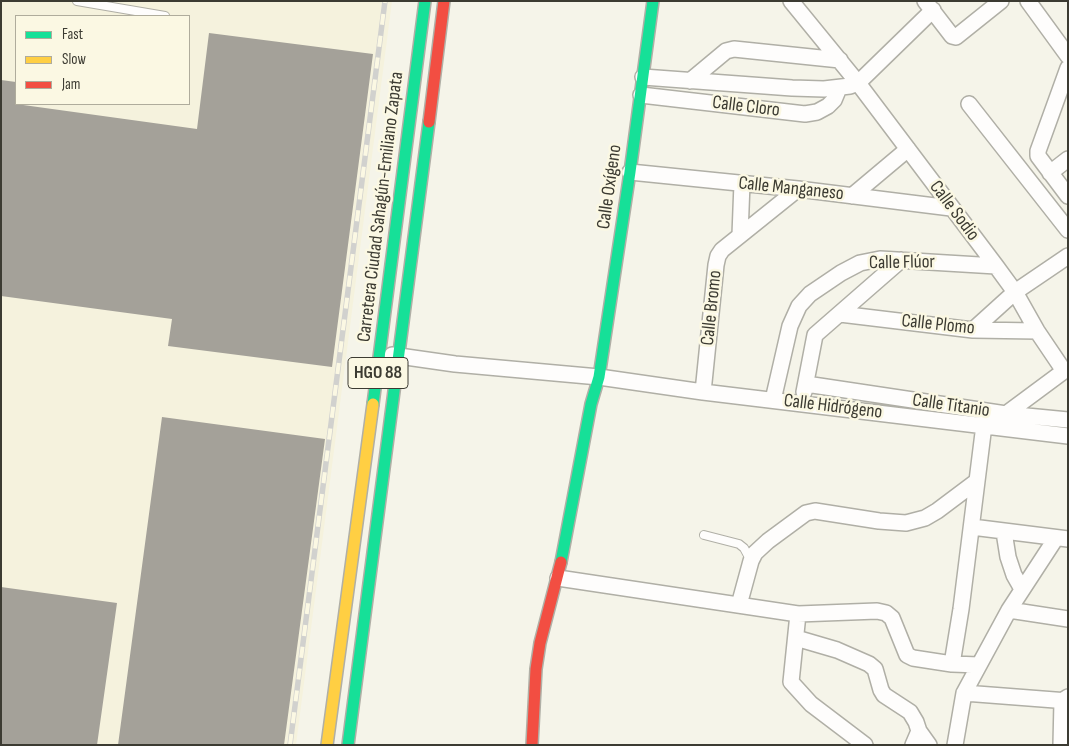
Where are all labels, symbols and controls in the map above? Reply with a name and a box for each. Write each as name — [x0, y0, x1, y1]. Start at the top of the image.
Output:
legend — [15, 15, 190, 105]
text: Fast — [62, 25, 83, 44]
text: Slow — [62, 50, 86, 69]
street label: Carretera Ciudad Sahagún-Emiliano Zapata — [353, 71, 409, 343]
text: Jam — [62, 75, 80, 94]
street label: Calle Cloro — [711, 92, 781, 122]
street label: Calle Oxígeno — [593, 143, 627, 231]
street label: Calle Manganeso — [737, 172, 845, 206]
street label: Calle Sodio — [924, 176, 984, 246]
street label: Calle Flúor — [869, 251, 935, 275]
street label: Calle Bromo — [697, 269, 727, 347]
street label: Calle Plomo — [900, 310, 976, 340]
road number: HGO 88 — [348, 358, 408, 388]
street label: Calle Titanio — [911, 389, 991, 423]
street label: Calle Hidrógeno — [782, 390, 884, 424]

